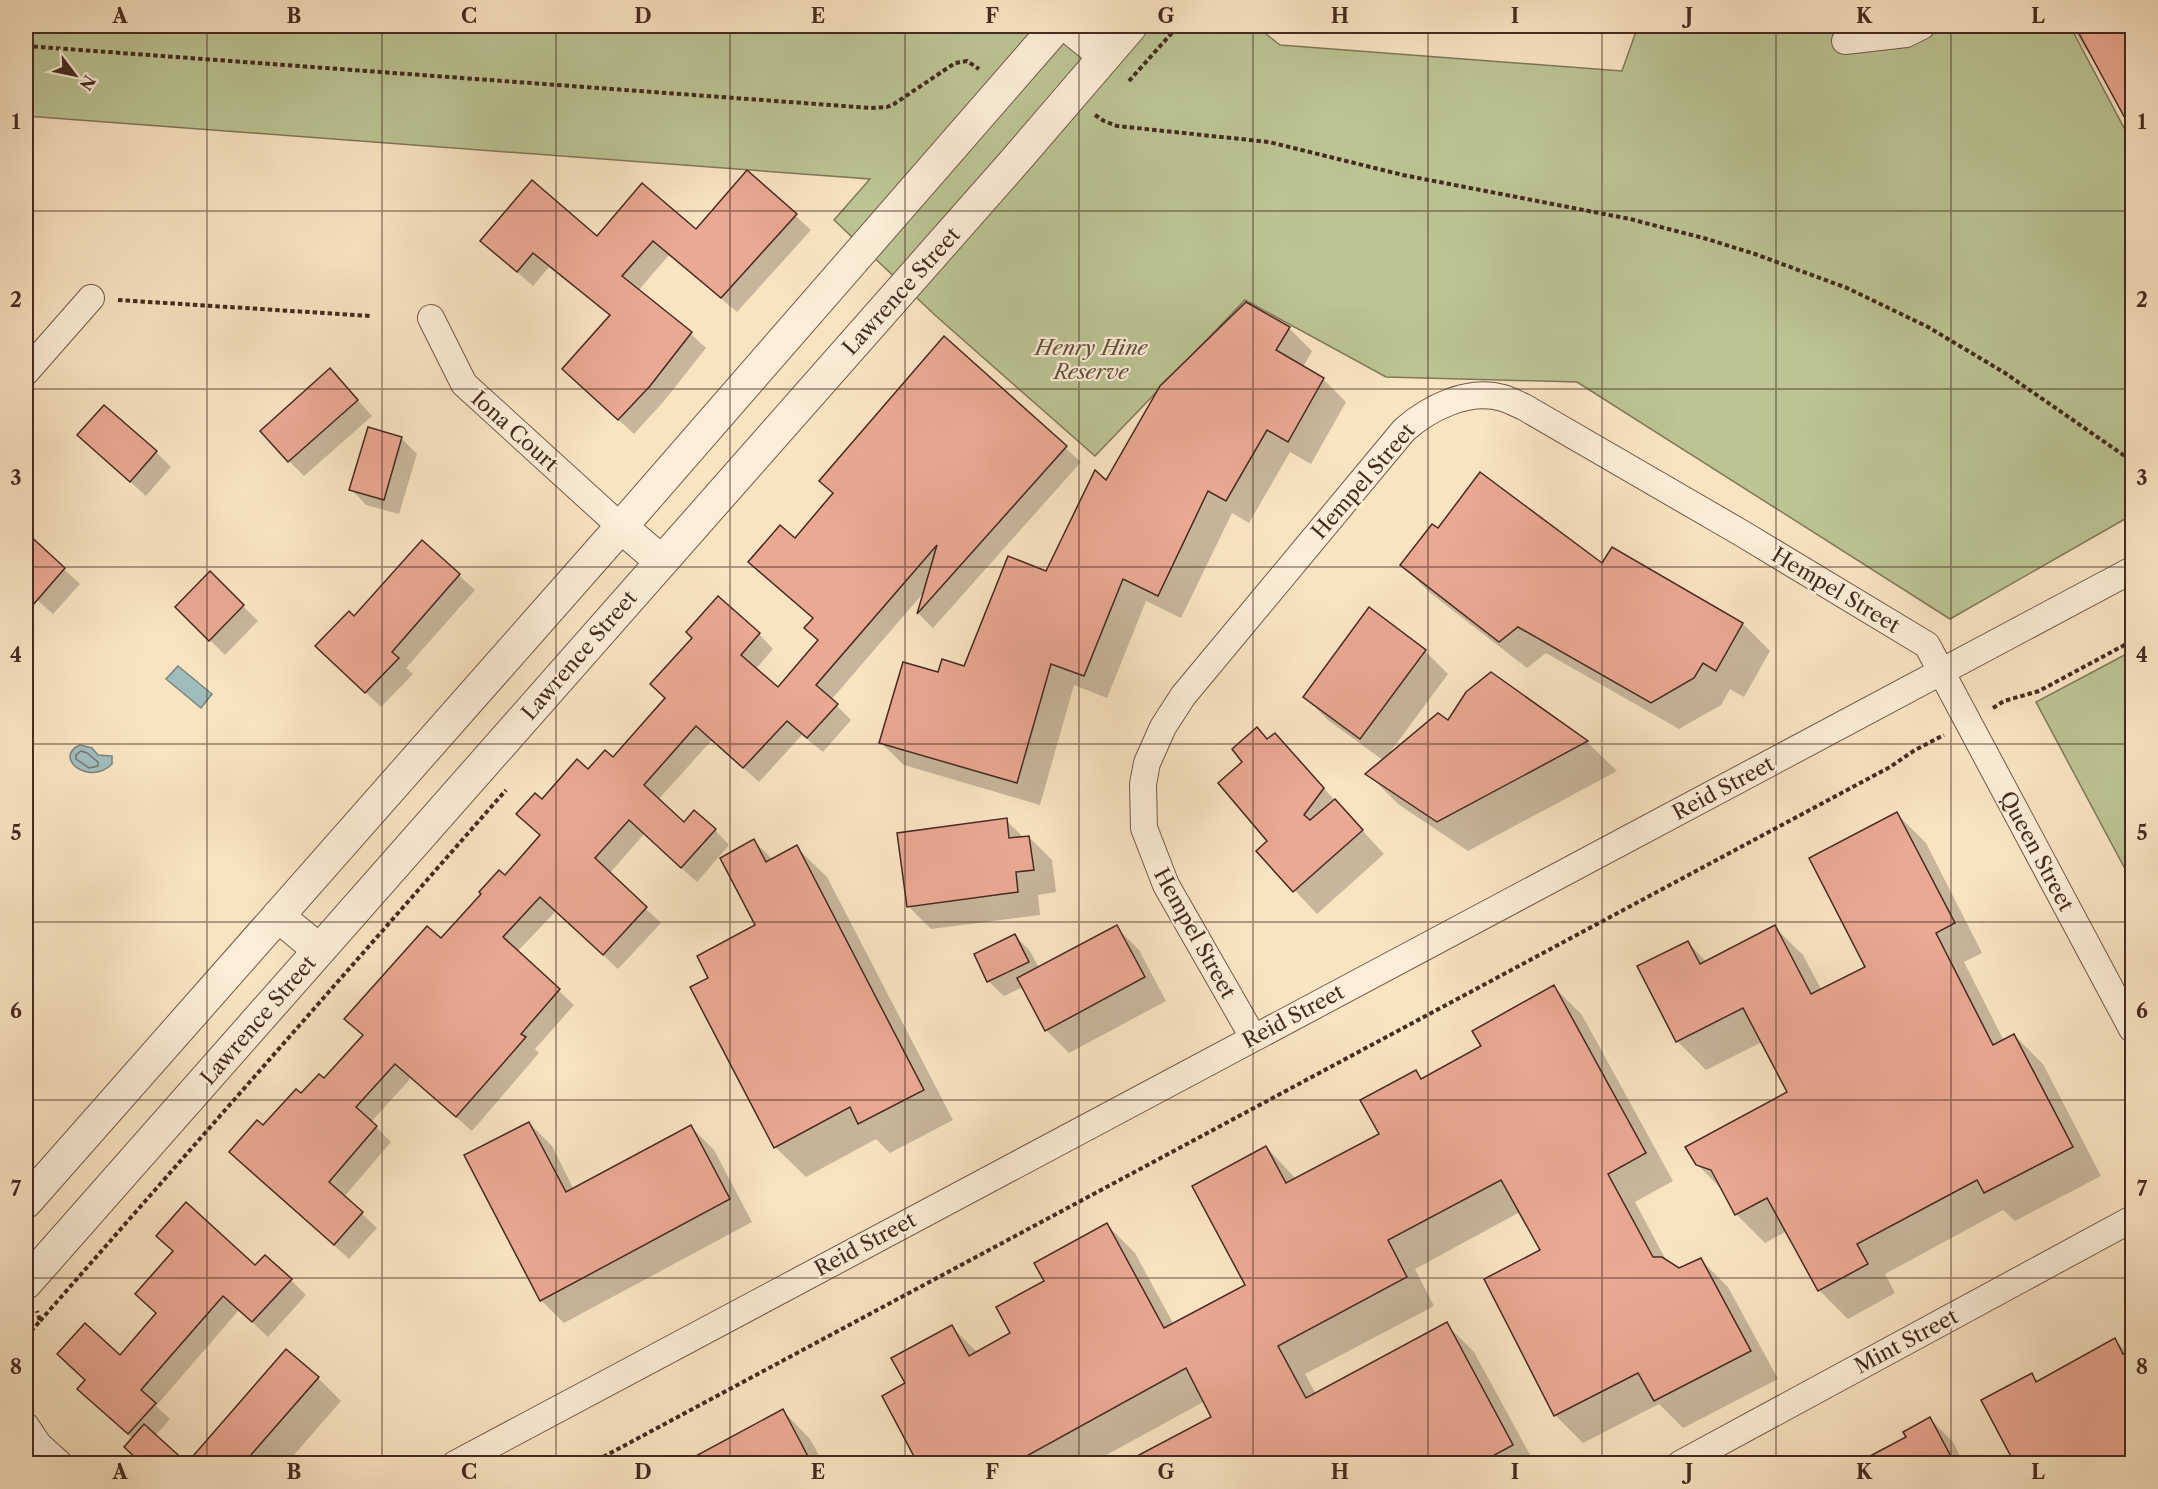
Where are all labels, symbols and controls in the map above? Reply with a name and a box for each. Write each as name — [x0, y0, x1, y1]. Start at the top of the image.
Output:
text: A — [111, 4, 128, 28]
text: B — [287, 4, 302, 28]
text: C — [461, 4, 477, 28]
text: D — [634, 4, 652, 28]
text: E — [811, 4, 825, 28]
text: F — [985, 4, 999, 28]
text: G — [1158, 4, 1175, 28]
text: H — [1331, 4, 1349, 28]
text: I — [1511, 4, 1519, 28]
text: J — [1681, 4, 1693, 28]
text: K — [1856, 4, 1873, 28]
text: L — [2031, 4, 2045, 28]
north arrow — [45, 45, 105, 105]
text: N — [76, 72, 100, 94]
text: 1 — [12, 110, 21, 134]
text: 1 — [2138, 110, 2147, 134]
street label: Lawrence Street — [837, 222, 965, 360]
text: 2 — [10, 288, 22, 312]
text: 2 — [2136, 288, 2148, 312]
park label: Henry Hine Reserve — [1033, 335, 1148, 384]
street label: Iona Court — [466, 386, 564, 477]
street label: Hempel Street — [1306, 418, 1420, 544]
text: 3 — [10, 466, 22, 490]
text: 3 — [2136, 466, 2148, 490]
street label: Hempel Street — [1767, 542, 1905, 638]
street label: Lawrence Street — [516, 585, 642, 725]
text: 4 — [10, 643, 22, 667]
text: 4 — [2136, 643, 2148, 667]
street label: Reid Street — [1668, 751, 1779, 825]
street label: Queen Street — [1995, 787, 2079, 916]
text: 5 — [10, 821, 22, 845]
text: 5 — [2136, 821, 2148, 845]
street label: Hempel Street — [1149, 864, 1241, 1003]
street label: Lawrence Street — [195, 950, 321, 1090]
street label: Reid Street — [1238, 979, 1349, 1053]
text: 6 — [10, 999, 22, 1023]
text: 6 — [2136, 999, 2148, 1023]
text: 7 — [11, 1177, 22, 1201]
text: 7 — [2137, 1177, 2148, 1201]
street label: Reid Street — [810, 1207, 921, 1281]
street label: Mint Street — [1850, 1303, 1962, 1379]
text: 8 — [10, 1355, 22, 1379]
text: 8 — [2136, 1355, 2148, 1379]
text: A — [111, 1460, 128, 1484]
text: B — [287, 1460, 302, 1484]
text: C — [461, 1460, 477, 1484]
text: D — [634, 1460, 652, 1484]
text: E — [811, 1460, 825, 1484]
text: F — [985, 1460, 999, 1484]
text: G — [1158, 1460, 1175, 1484]
text: H — [1331, 1460, 1349, 1484]
text: I — [1511, 1460, 1519, 1484]
text: J — [1681, 1460, 1693, 1484]
text: K — [1856, 1460, 1873, 1484]
text: L — [2031, 1460, 2045, 1484]

